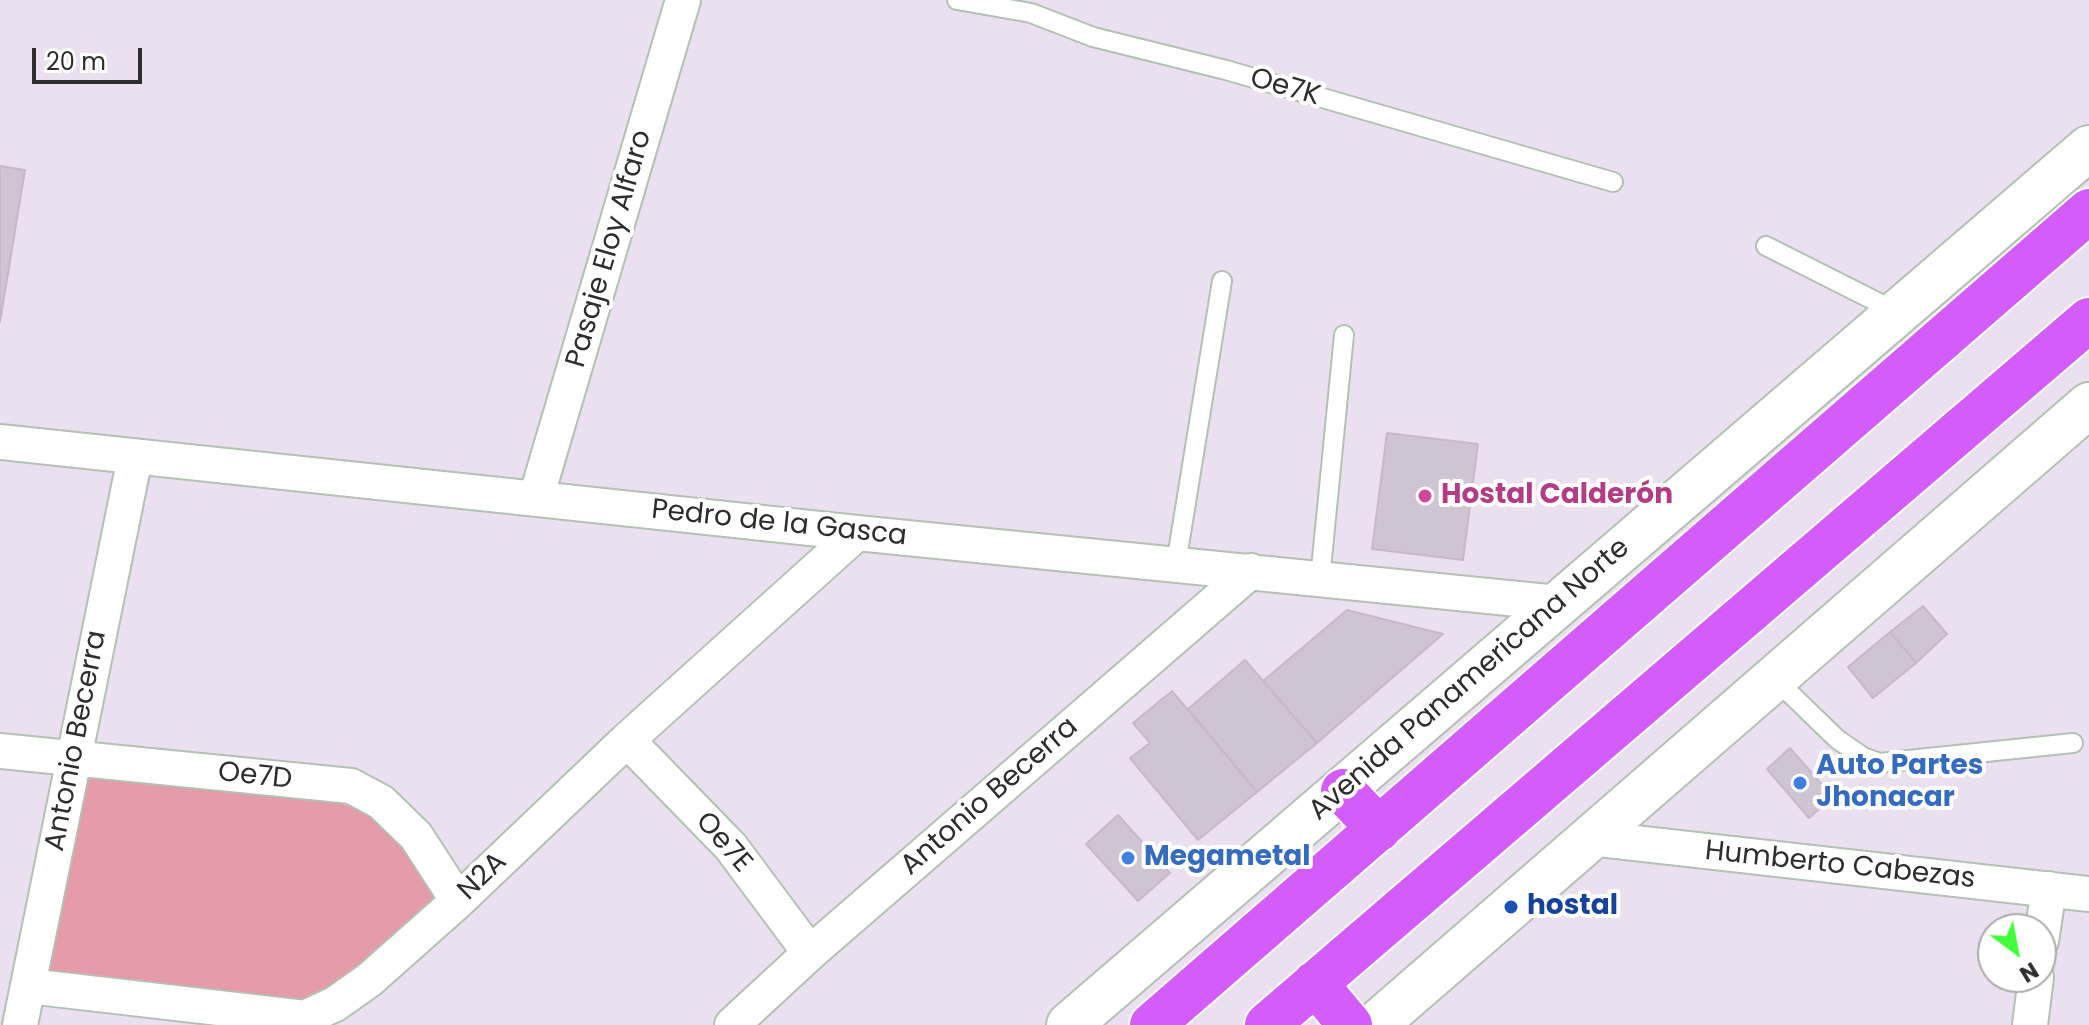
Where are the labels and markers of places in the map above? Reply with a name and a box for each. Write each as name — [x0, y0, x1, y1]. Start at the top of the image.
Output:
place label: Hostal Calderón — [1441, 479, 1673, 513]
marker: Hostal Calderón — [1416, 487, 1434, 505]
place label: Auto Partes Jhonacar — [1816, 750, 1983, 816]
marker: Auto Partes Jhonacar — [1791, 774, 1809, 792]
place label: Megametal — [1144, 841, 1311, 875]
marker: Megametal — [1119, 849, 1137, 867]
place label: hostal — [1527, 890, 1618, 924]
marker: hostal — [1502, 898, 1520, 916]

